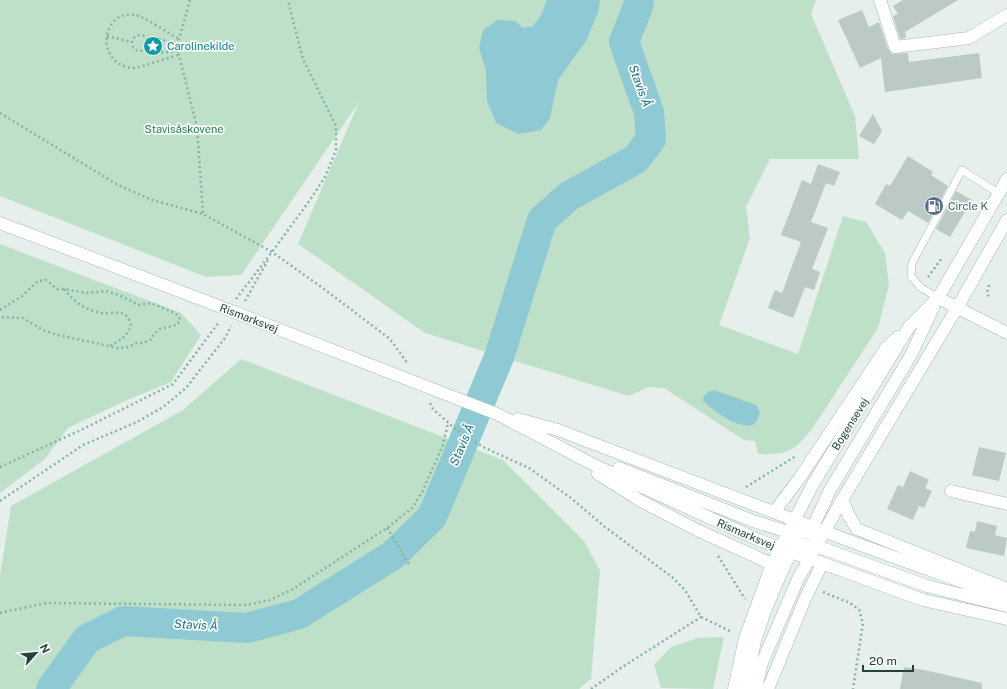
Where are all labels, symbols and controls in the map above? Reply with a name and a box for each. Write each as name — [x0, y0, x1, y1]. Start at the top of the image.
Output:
place icon: Carolinekilde — [142, 35, 164, 57]
place label: Carolinekilde — [167, 40, 235, 52]
water label: Stavis Å — [626, 63, 654, 109]
park label: Stavisåskovene — [144, 123, 224, 135]
fuel station icon: Circle K — [923, 195, 945, 217]
place label: Circle K — [948, 200, 988, 212]
street label: Rismarksvej — [218, 301, 280, 335]
street label: Bogensevej — [829, 396, 871, 452]
water label: Stavis Å — [447, 422, 477, 468]
street label: Rismarksvej — [715, 516, 777, 552]
water label: Stavis Å — [174, 617, 218, 633]
north arrow — [16, 633, 56, 673]
text: N — [38, 642, 52, 655]
scale bar — [863, 647, 913, 673]
text: 20 m — [869, 654, 897, 668]

